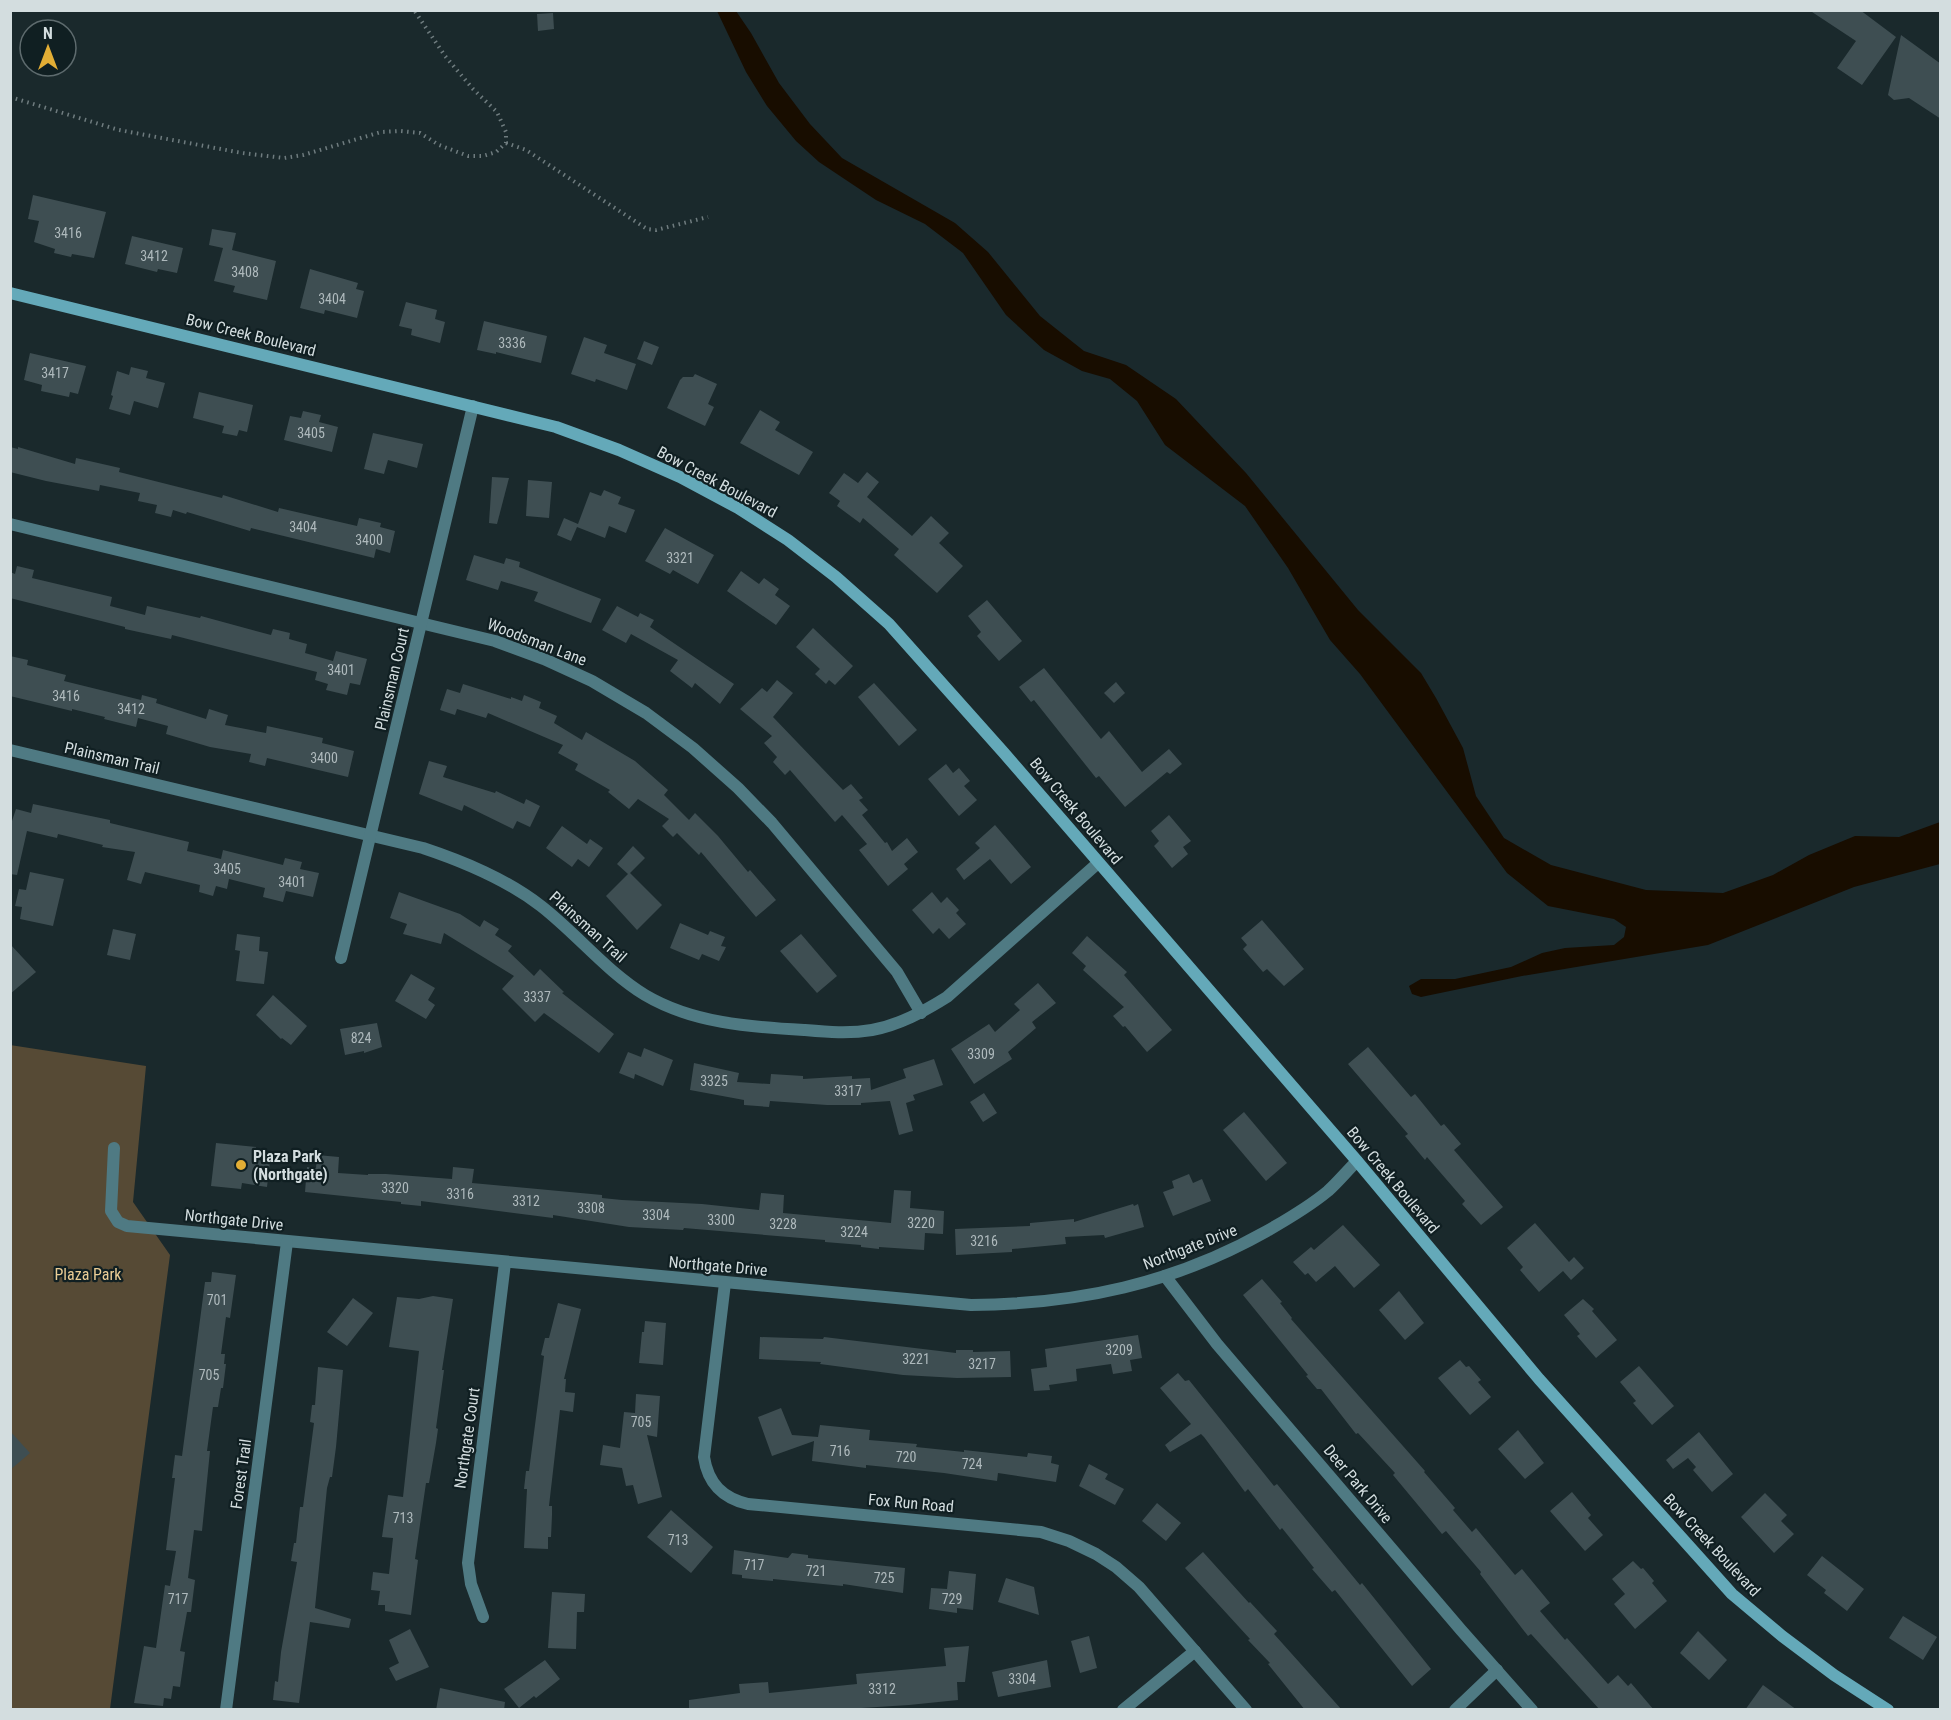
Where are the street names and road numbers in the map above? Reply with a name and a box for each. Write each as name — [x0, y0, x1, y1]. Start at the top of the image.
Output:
street label: Bow Creek Boulevard — [184, 310, 318, 360]
street label: Bow Creek Boulevard — [654, 442, 780, 522]
street label: Woodsman Lane — [485, 614, 589, 670]
street label: Plainsman Court — [371, 626, 413, 732]
street label: Plainsman Trail — [63, 738, 161, 778]
street label: Bow Creek Boulevard — [1026, 754, 1126, 868]
street label: Plainsman Trail — [546, 887, 630, 967]
street label: Bow Creek Boulevard — [1343, 1123, 1443, 1237]
street label: Northgate Drive — [184, 1205, 284, 1235]
street label: Northgate Drive — [1140, 1220, 1240, 1274]
street label: Northgate Drive — [668, 1252, 768, 1280]
street label: Northgate Court — [450, 1386, 484, 1490]
street label: Forest Trail — [227, 1438, 255, 1510]
street label: Deer Park Drive — [1320, 1441, 1396, 1527]
street label: Fox Run Road — [867, 1490, 955, 1516]
street label: Bow Creek Boulevard — [1660, 1490, 1764, 1600]

